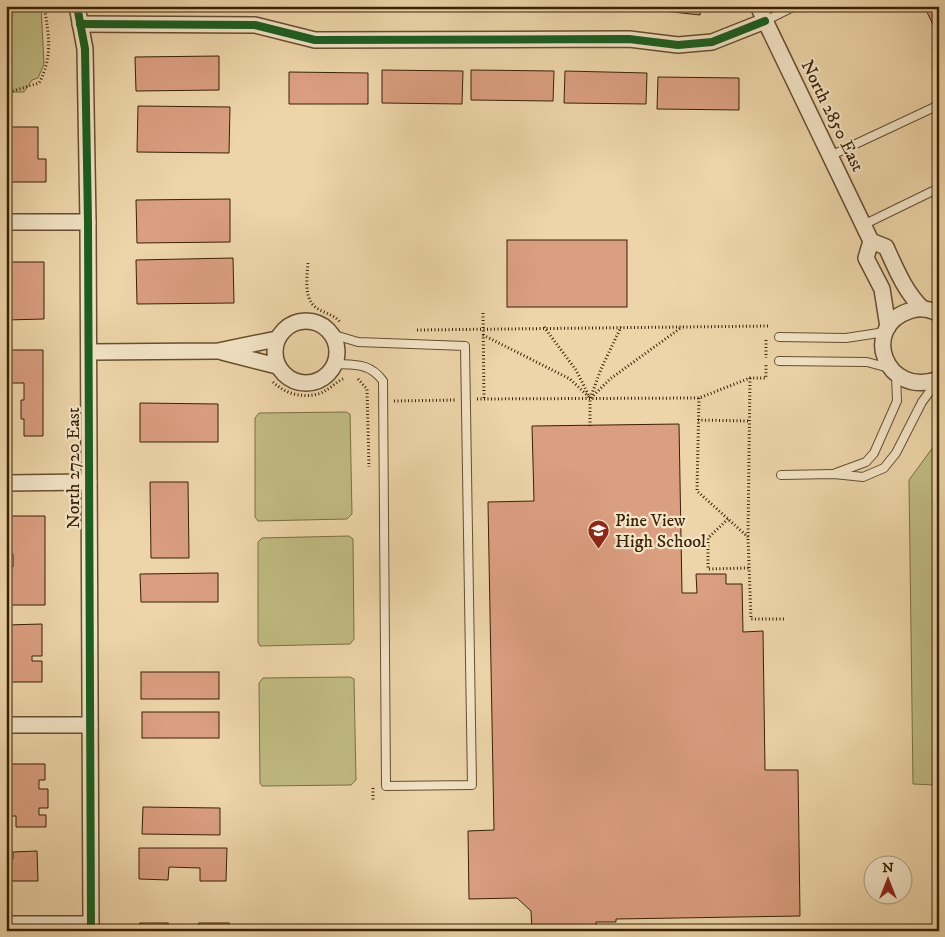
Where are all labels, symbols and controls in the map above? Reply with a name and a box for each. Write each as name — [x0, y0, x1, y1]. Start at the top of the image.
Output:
street label: North 2850 East — [796, 57, 869, 176]
street label: North 2720 East — [63, 407, 85, 529]
place label: Pine View High School — [615, 510, 707, 553]
school or university icon: Pine View High School — [587, 519, 611, 550]
north arrow — [862, 854, 912, 904]
text: N — [882, 859, 894, 877]

